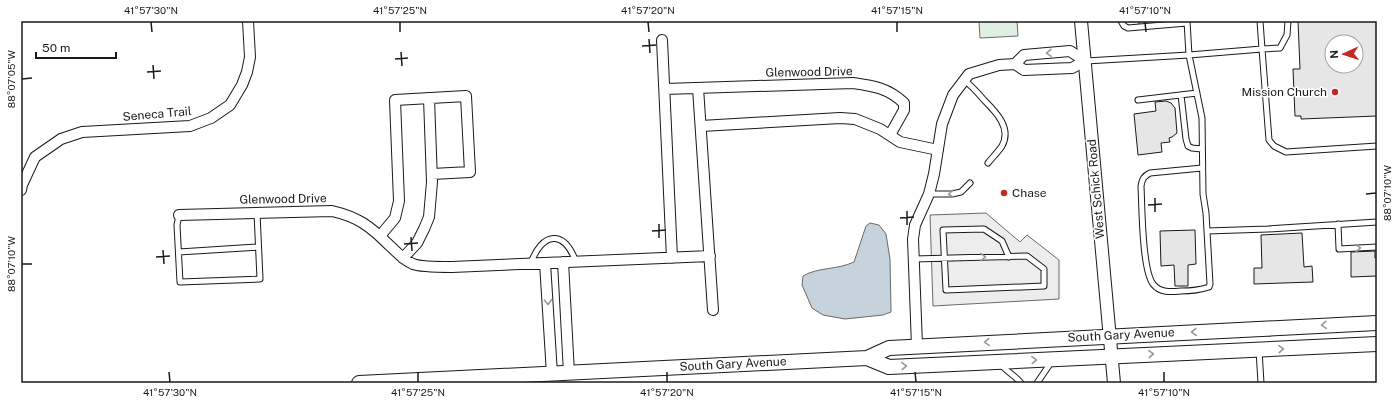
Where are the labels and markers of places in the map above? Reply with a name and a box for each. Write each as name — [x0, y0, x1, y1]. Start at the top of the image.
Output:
place label: Mission Church — [1242, 85, 1327, 99]
marker: Mission Church — [1330, 87, 1340, 97]
place label: Chase — [1012, 186, 1047, 200]
marker: Chase — [999, 188, 1009, 198]

